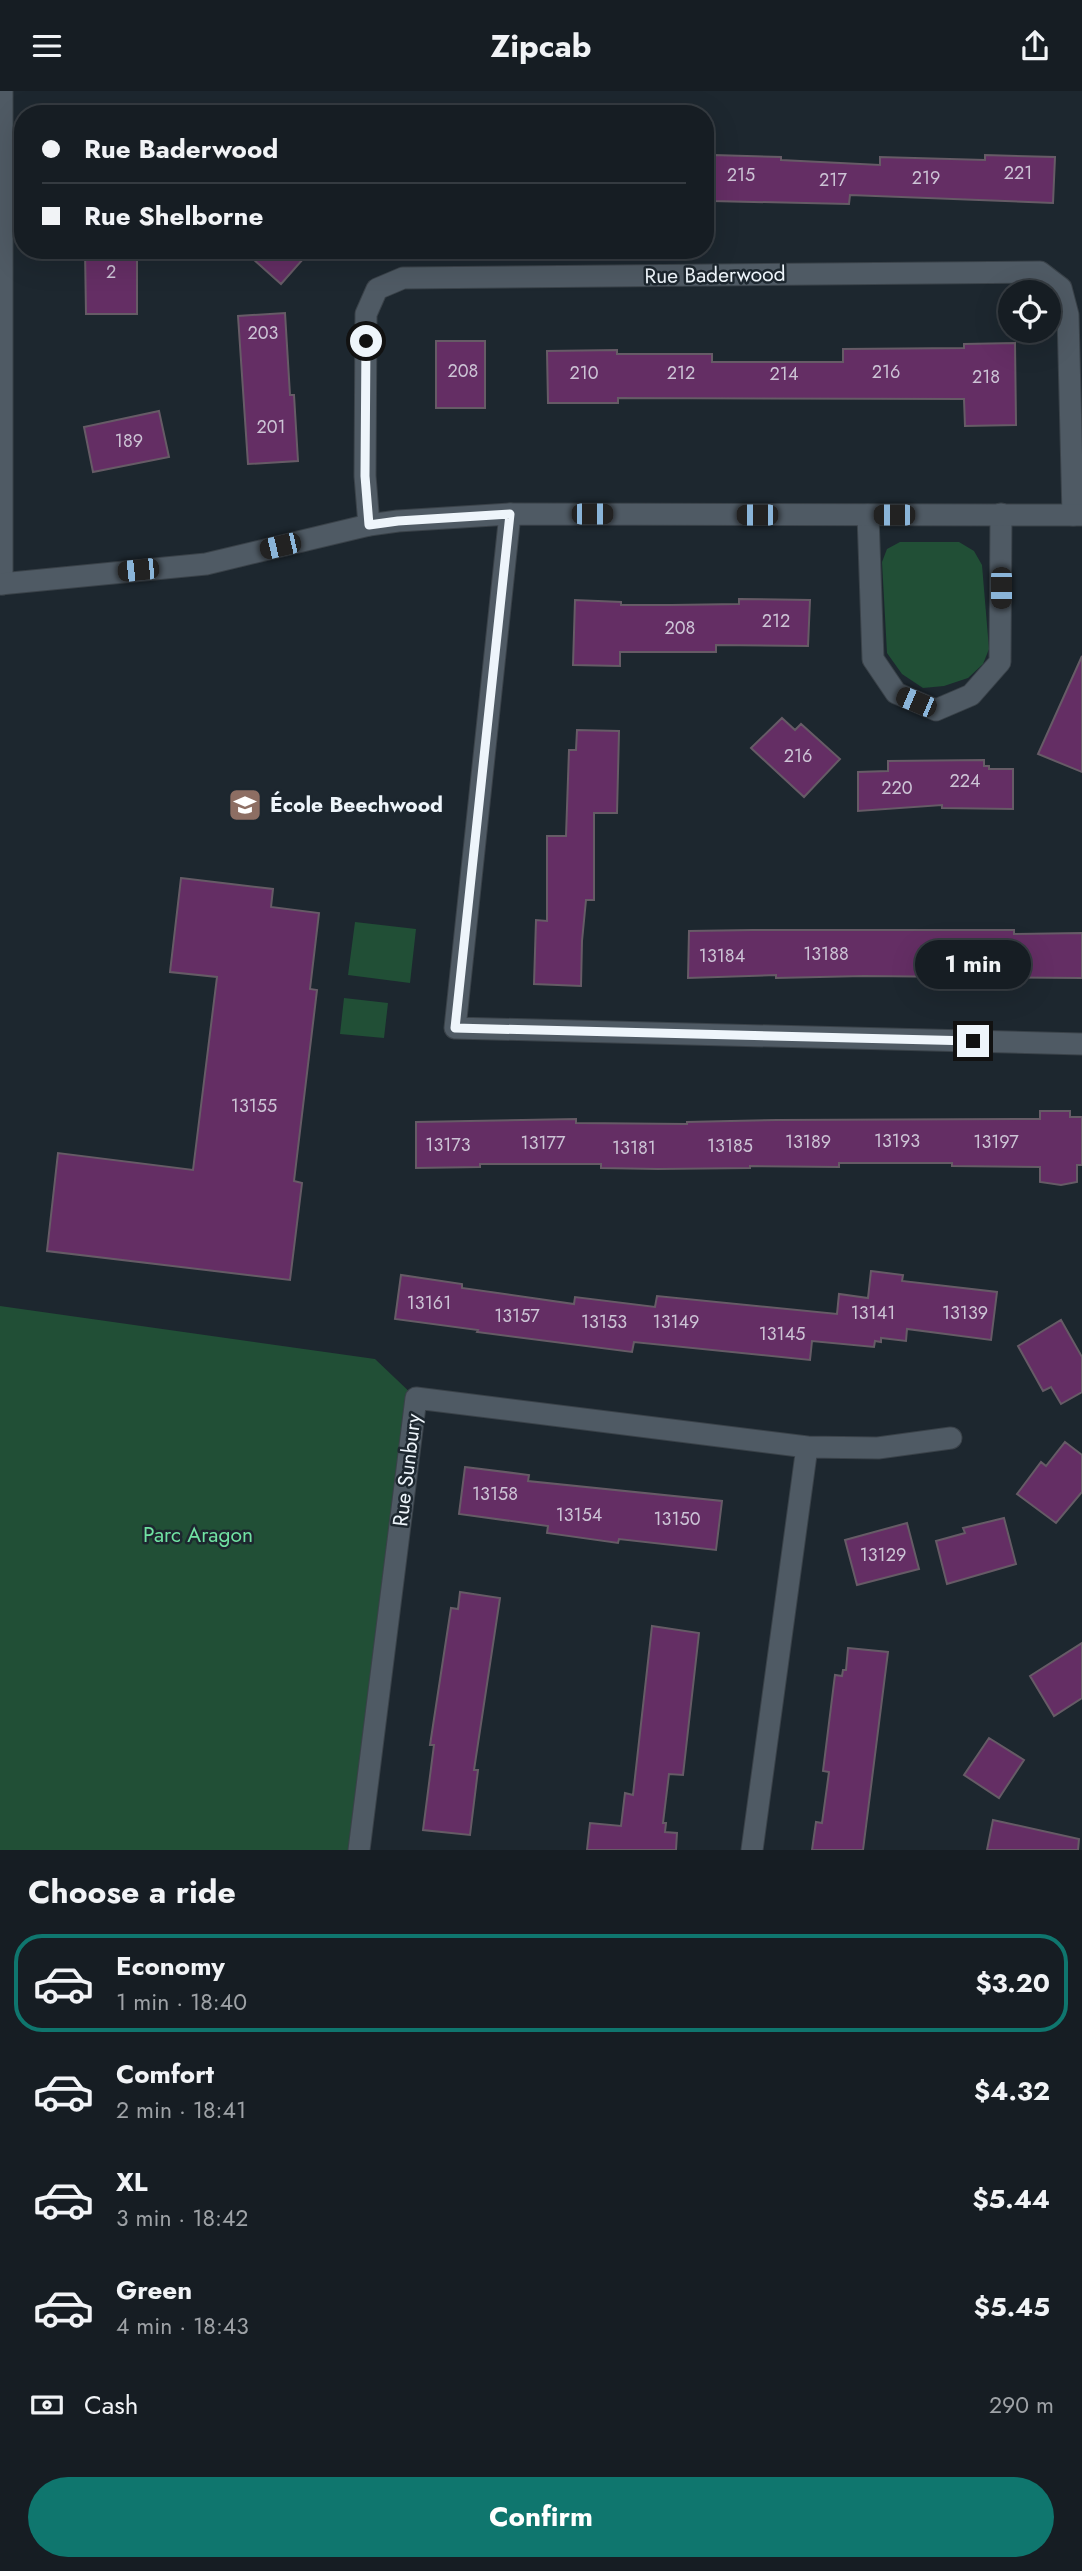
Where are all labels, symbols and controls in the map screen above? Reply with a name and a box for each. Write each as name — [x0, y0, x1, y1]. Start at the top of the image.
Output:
text: Zipcab — [490, 23, 592, 69]
icon: menu — [28, 27, 66, 65]
icon: share — [1016, 27, 1054, 65]
text: Rue Baderwood — [84, 130, 278, 168]
house number: 221 — [1004, 160, 1032, 186]
house number: 215 — [727, 162, 755, 188]
house number: 219 — [912, 165, 940, 191]
house number: 217 — [819, 167, 847, 193]
text: Rue Shelborne — [84, 197, 263, 235]
house number: 2 — [106, 259, 116, 285]
street label: Rue Baderwood — [644, 259, 786, 291]
map controls — [998, 280, 1061, 343]
button: locate — [998, 280, 1061, 343]
house number: 203 — [248, 320, 279, 346]
route start — [350, 325, 382, 357]
house number: 208 — [448, 358, 478, 384]
house number: 216 — [872, 359, 900, 385]
house number: 210 — [569, 360, 599, 386]
house number: 212 — [667, 360, 695, 386]
house number: 214 — [770, 361, 798, 387]
house number: 218 — [972, 364, 1000, 390]
house number: 201 — [256, 414, 286, 440]
house number: 189 — [115, 428, 143, 454]
car — [572, 504, 614, 525]
car — [737, 505, 779, 526]
car — [874, 505, 916, 526]
car — [258, 531, 303, 561]
car — [117, 557, 160, 583]
car — [991, 567, 1012, 609]
house number: 212 — [762, 608, 790, 634]
house number: 208 — [665, 615, 695, 641]
car — [893, 684, 940, 720]
house number: 216 — [784, 743, 812, 769]
house number: 224 — [950, 768, 980, 794]
house number: 220 — [881, 775, 913, 801]
school or university icon: École Beechwood — [226, 786, 264, 824]
place label: École Beechwood — [270, 790, 443, 820]
callout: 1 min — [915, 939, 1031, 989]
house number: 13188 — [803, 941, 849, 967]
house number: 13184 — [699, 943, 745, 969]
text: 1 min — [944, 947, 1002, 981]
route end — [957, 1025, 989, 1057]
house number: 13155 — [231, 1093, 277, 1119]
house number: 13193 — [874, 1128, 920, 1154]
house number: 13189 — [785, 1129, 831, 1155]
house number: 13197 — [973, 1129, 1019, 1155]
house number: 13177 — [521, 1130, 566, 1156]
house number: 13173 — [425, 1132, 471, 1158]
house number: 13185 — [707, 1133, 753, 1159]
house number: 13181 — [612, 1135, 656, 1161]
house number: 13161 — [407, 1290, 451, 1316]
house number: 13141 — [851, 1300, 895, 1326]
house number: 13139 — [942, 1300, 988, 1326]
house number: 13157 — [494, 1303, 540, 1329]
house number: 13153 — [581, 1309, 627, 1335]
house number: 13149 — [653, 1309, 699, 1335]
house number: 13145 — [759, 1321, 805, 1347]
street label: Rue Sunbury — [385, 1411, 429, 1528]
house number: 13158 — [472, 1481, 518, 1507]
house number: 13154 — [556, 1502, 602, 1528]
house number: 13150 — [654, 1506, 701, 1532]
park label: Parc Aragon — [143, 1520, 253, 1550]
house number: 13129 — [860, 1542, 906, 1568]
text: Choose a ride — [28, 1869, 236, 1915]
text: Economy — [116, 1947, 225, 1985]
icon: car — [32, 1952, 95, 2015]
text: $3.20 — [975, 1964, 1050, 2002]
text: 1 min · 18:40 — [116, 1985, 247, 2019]
text: Comfort — [116, 2055, 214, 2093]
icon: car — [32, 2060, 95, 2123]
text: $4.32 — [974, 2072, 1050, 2110]
text: 2 min · 18:41 — [116, 2093, 246, 2127]
text: XL — [116, 2163, 148, 2201]
icon: car — [32, 2168, 95, 2231]
text: $5.44 — [972, 2180, 1050, 2218]
text: 3 min · 18:42 — [116, 2201, 248, 2235]
text: Green — [116, 2271, 192, 2309]
icon: car — [32, 2276, 95, 2339]
text: $5.45 — [974, 2288, 1050, 2326]
text: 4 min · 18:43 — [116, 2309, 249, 2343]
icon: cash — [28, 2386, 66, 2424]
text: Cash — [84, 2386, 138, 2424]
text: 290 m — [989, 2388, 1054, 2422]
button: Confirm — [28, 2477, 1054, 2557]

